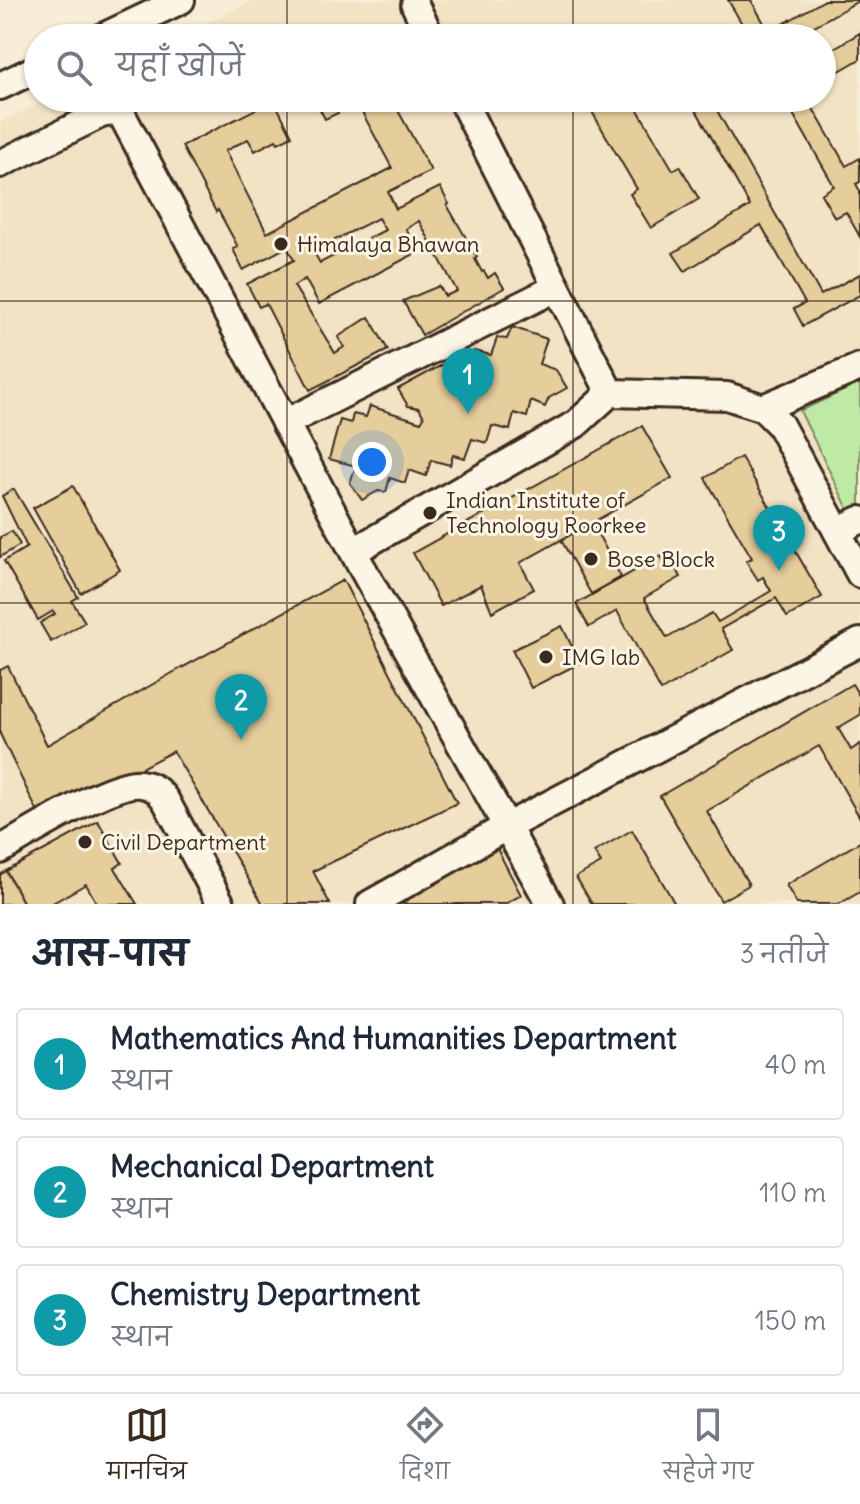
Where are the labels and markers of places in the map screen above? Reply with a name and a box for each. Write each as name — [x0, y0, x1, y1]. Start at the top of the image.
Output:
place label: Himalaya Bhawan — [297, 230, 480, 258]
marker: Himalaya Bhawan — [272, 235, 290, 253]
pin: 1 — [442, 348, 494, 414]
place label: Indian Institute of Technology Roorkee — [446, 486, 646, 539]
marker: Indian Institute of Technology Roorkee — [421, 504, 439, 522]
pin: 3 — [753, 505, 805, 571]
place label: Bose Block — [607, 545, 715, 573]
marker: Bose Block — [582, 550, 600, 568]
place label: IMG lab — [562, 643, 640, 671]
marker: IMG lab — [537, 648, 555, 666]
pin: 2 — [215, 674, 267, 740]
place label: Civil Department — [101, 828, 266, 856]
marker: Civil Department — [76, 833, 94, 851]

